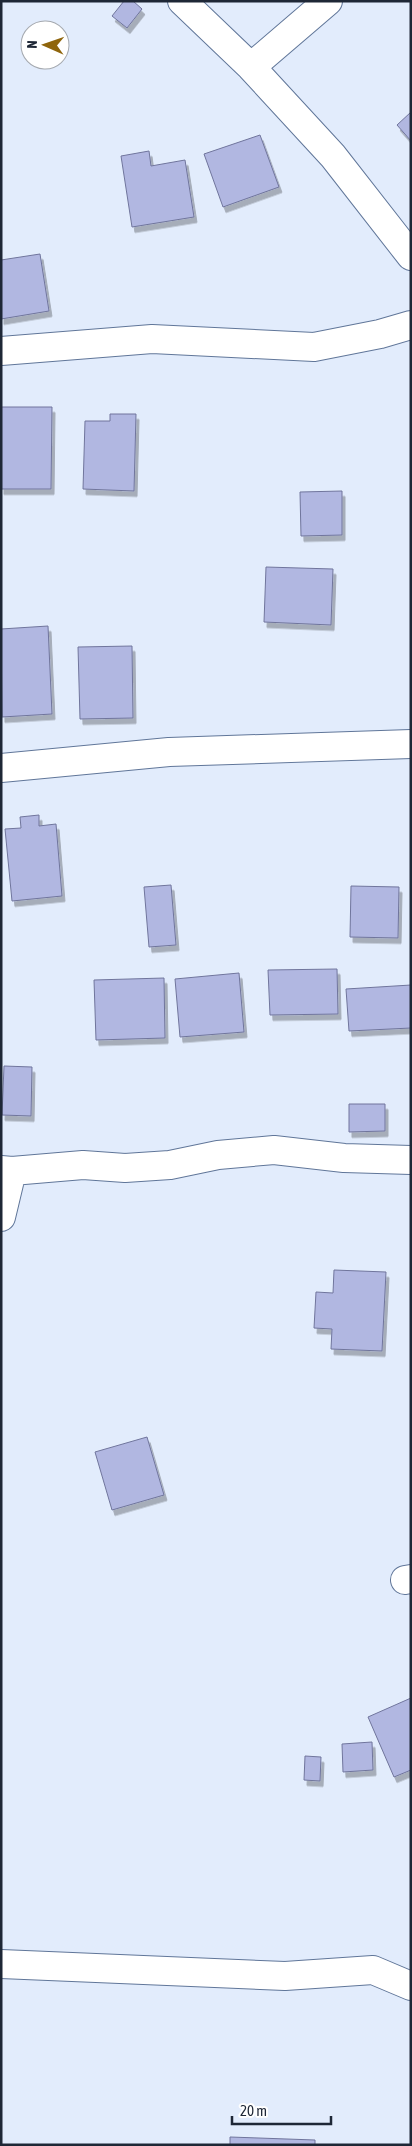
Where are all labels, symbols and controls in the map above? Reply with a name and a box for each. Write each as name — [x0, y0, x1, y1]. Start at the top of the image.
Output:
north arrow — [20, 20, 70, 70]
text: N — [24, 40, 40, 49]
scale bar — [232, 2094, 331, 2126]
text: 20 m — [240, 2102, 267, 2119]

